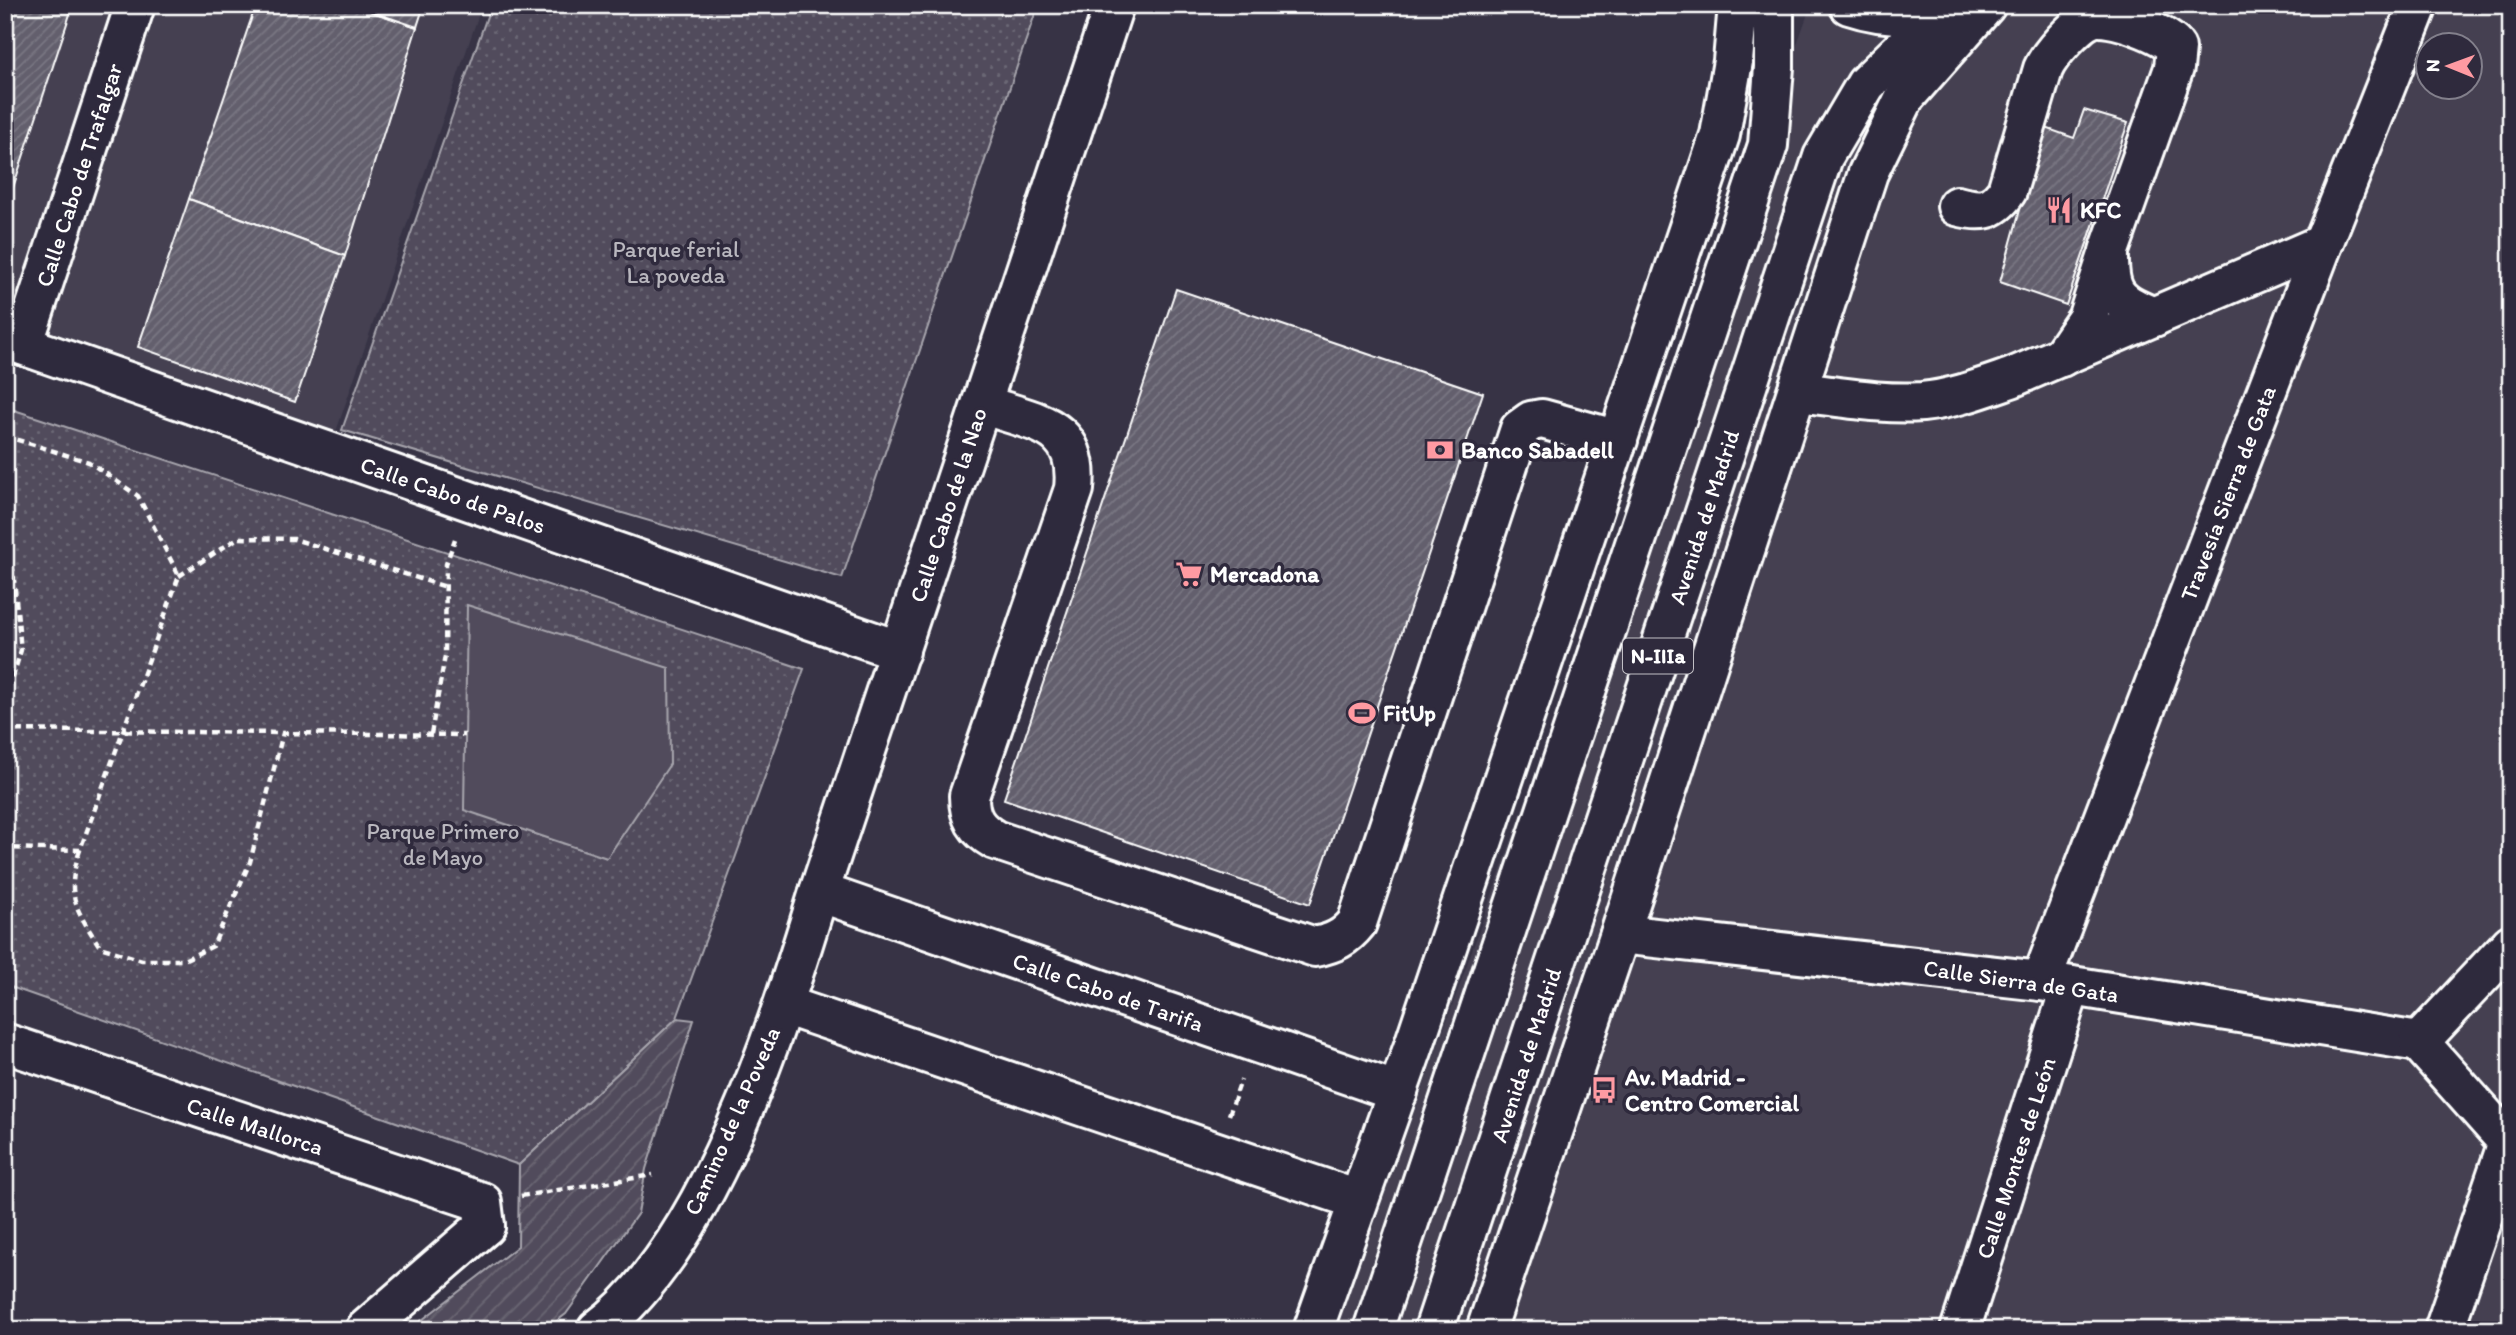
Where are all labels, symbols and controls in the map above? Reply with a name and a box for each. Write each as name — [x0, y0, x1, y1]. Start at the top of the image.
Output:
north arrow — [2414, 32, 2484, 102]
text: N — [2421, 59, 2444, 72]
street label: Calle Cabo de Trafalgar — [30, 60, 128, 290]
restaurant icon: KFC — [2044, 195, 2074, 225]
place label: KFC — [2080, 196, 2122, 224]
park label: Parque ferial La poveda — [612, 235, 740, 289]
street label: Travesía Sierra de Gata — [2174, 381, 2282, 605]
street label: Calle Cabo de la Nao — [903, 404, 993, 606]
street label: Avenida de Madrid — [1663, 426, 1746, 608]
bank icon: Banco Sabadell — [1425, 435, 1455, 465]
place label: Banco Sabadell — [1461, 436, 1614, 464]
street label: Calle Cabo de Palos — [357, 450, 549, 540]
supermarket icon: Mercadona — [1174, 559, 1204, 589]
place label: Mercadona — [1210, 560, 1320, 588]
road number: N-IIIa — [1623, 638, 1693, 674]
sports icon: FitUp — [1347, 698, 1377, 728]
place label: FitUp — [1383, 699, 1436, 727]
park label: Parque Primero de Mayo — [367, 817, 519, 871]
street label: Calle Cabo de Tarifa — [1009, 946, 1207, 1038]
street label: Calle Sierra de Gata — [1922, 953, 2120, 1009]
street label: Avenida de Madrid — [1485, 964, 1568, 1146]
street label: Camino de la Poveda — [678, 1023, 786, 1219]
street label: Calle Montes de León — [1970, 1054, 2062, 1262]
place label: Av. Madrid - Centro Comercial — [1624, 1063, 1799, 1117]
bus stop icon: Av. Madrid - Centro Comercial — [1589, 1075, 1619, 1105]
street label: Calle Mallorca — [183, 1091, 327, 1161]

